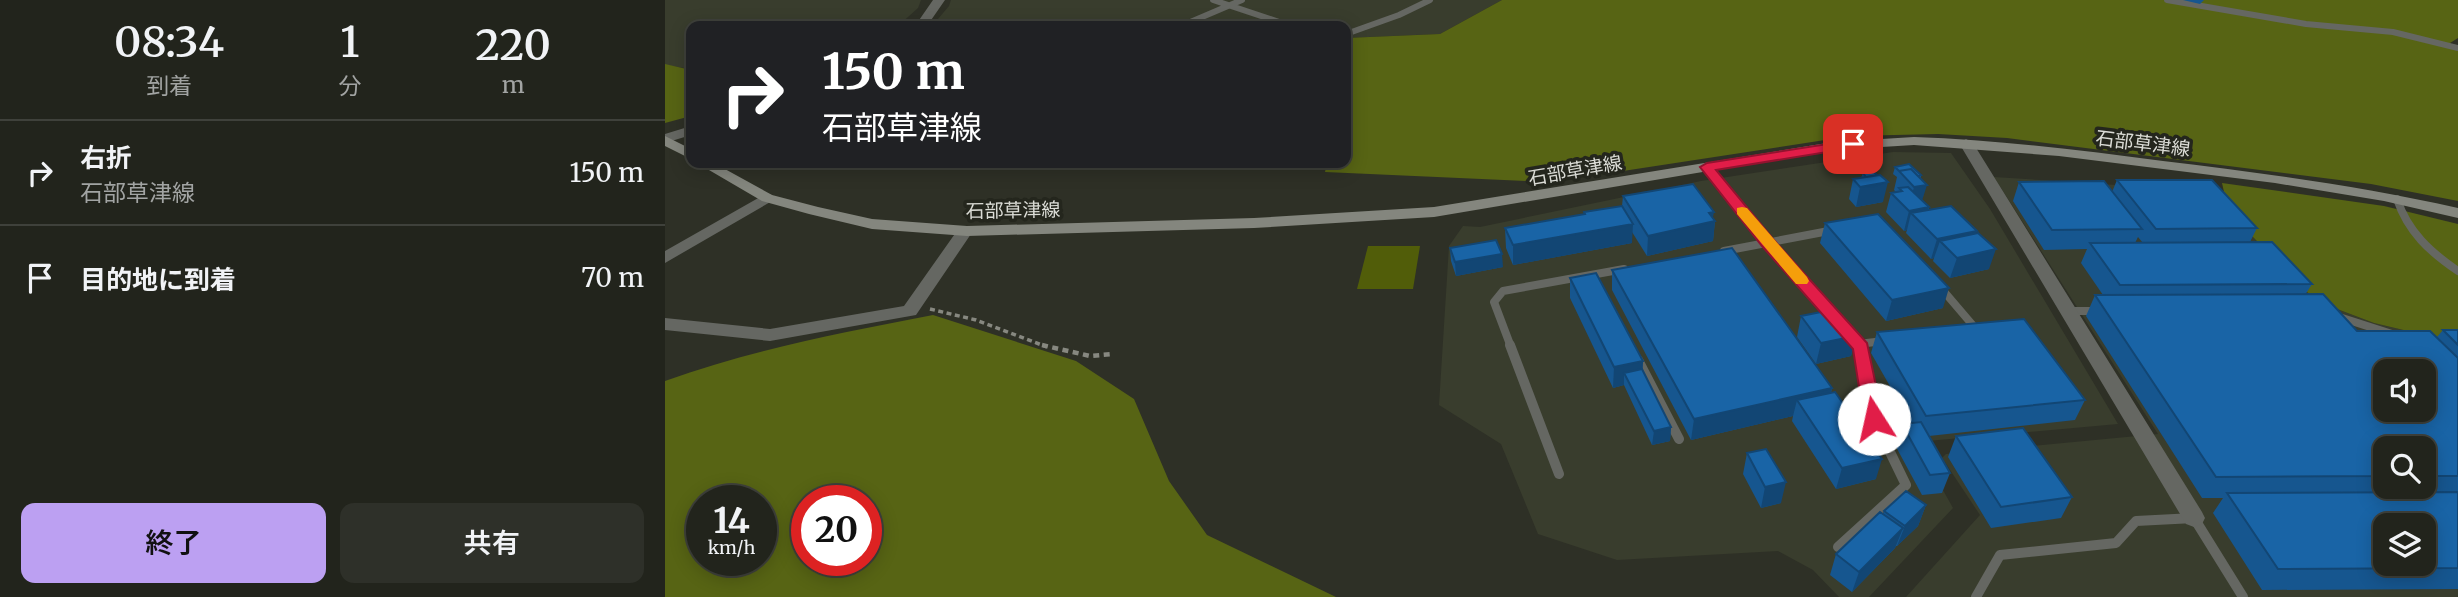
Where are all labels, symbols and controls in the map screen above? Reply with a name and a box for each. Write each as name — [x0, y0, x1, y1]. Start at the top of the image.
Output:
text: 08:34 — [114, 16, 224, 68]
text: 1 — [340, 16, 359, 68]
text: 220 — [475, 19, 551, 71]
text: 150 m — [822, 41, 965, 102]
icon: right — [707, 49, 798, 140]
text: m — [502, 70, 525, 99]
text: 到着 — [146, 71, 192, 100]
text: 分 — [338, 71, 361, 100]
text: 石部草津線 — [822, 108, 982, 148]
pin — [1823, 114, 1883, 174]
icon: arrive — [1834, 125, 1872, 163]
street label: 石部草津線 — [2094, 125, 2192, 161]
text: 右折 — [80, 141, 132, 174]
street label: 石部草津線 — [1526, 150, 1624, 190]
icon: right — [21, 154, 59, 192]
text: 150 m — [570, 156, 644, 189]
text: 石部草津線 — [80, 178, 195, 207]
street label: 石部草津線 — [965, 197, 1061, 223]
icon: arrive — [21, 259, 59, 297]
text: 70 m — [581, 261, 644, 294]
text: 目的地に到着 — [80, 263, 236, 296]
map controls — [2373, 359, 2436, 576]
button: sound — [2373, 359, 2436, 422]
position arrow — [1837, 382, 1911, 456]
button: search — [2373, 436, 2436, 499]
speed limit sign: 20 — [791, 485, 882, 576]
text: 14 — [713, 499, 750, 543]
button: 終了 — [21, 503, 326, 583]
button: 共有 — [340, 503, 644, 583]
button: layers — [2373, 513, 2436, 576]
text: km/h — [708, 536, 755, 559]

